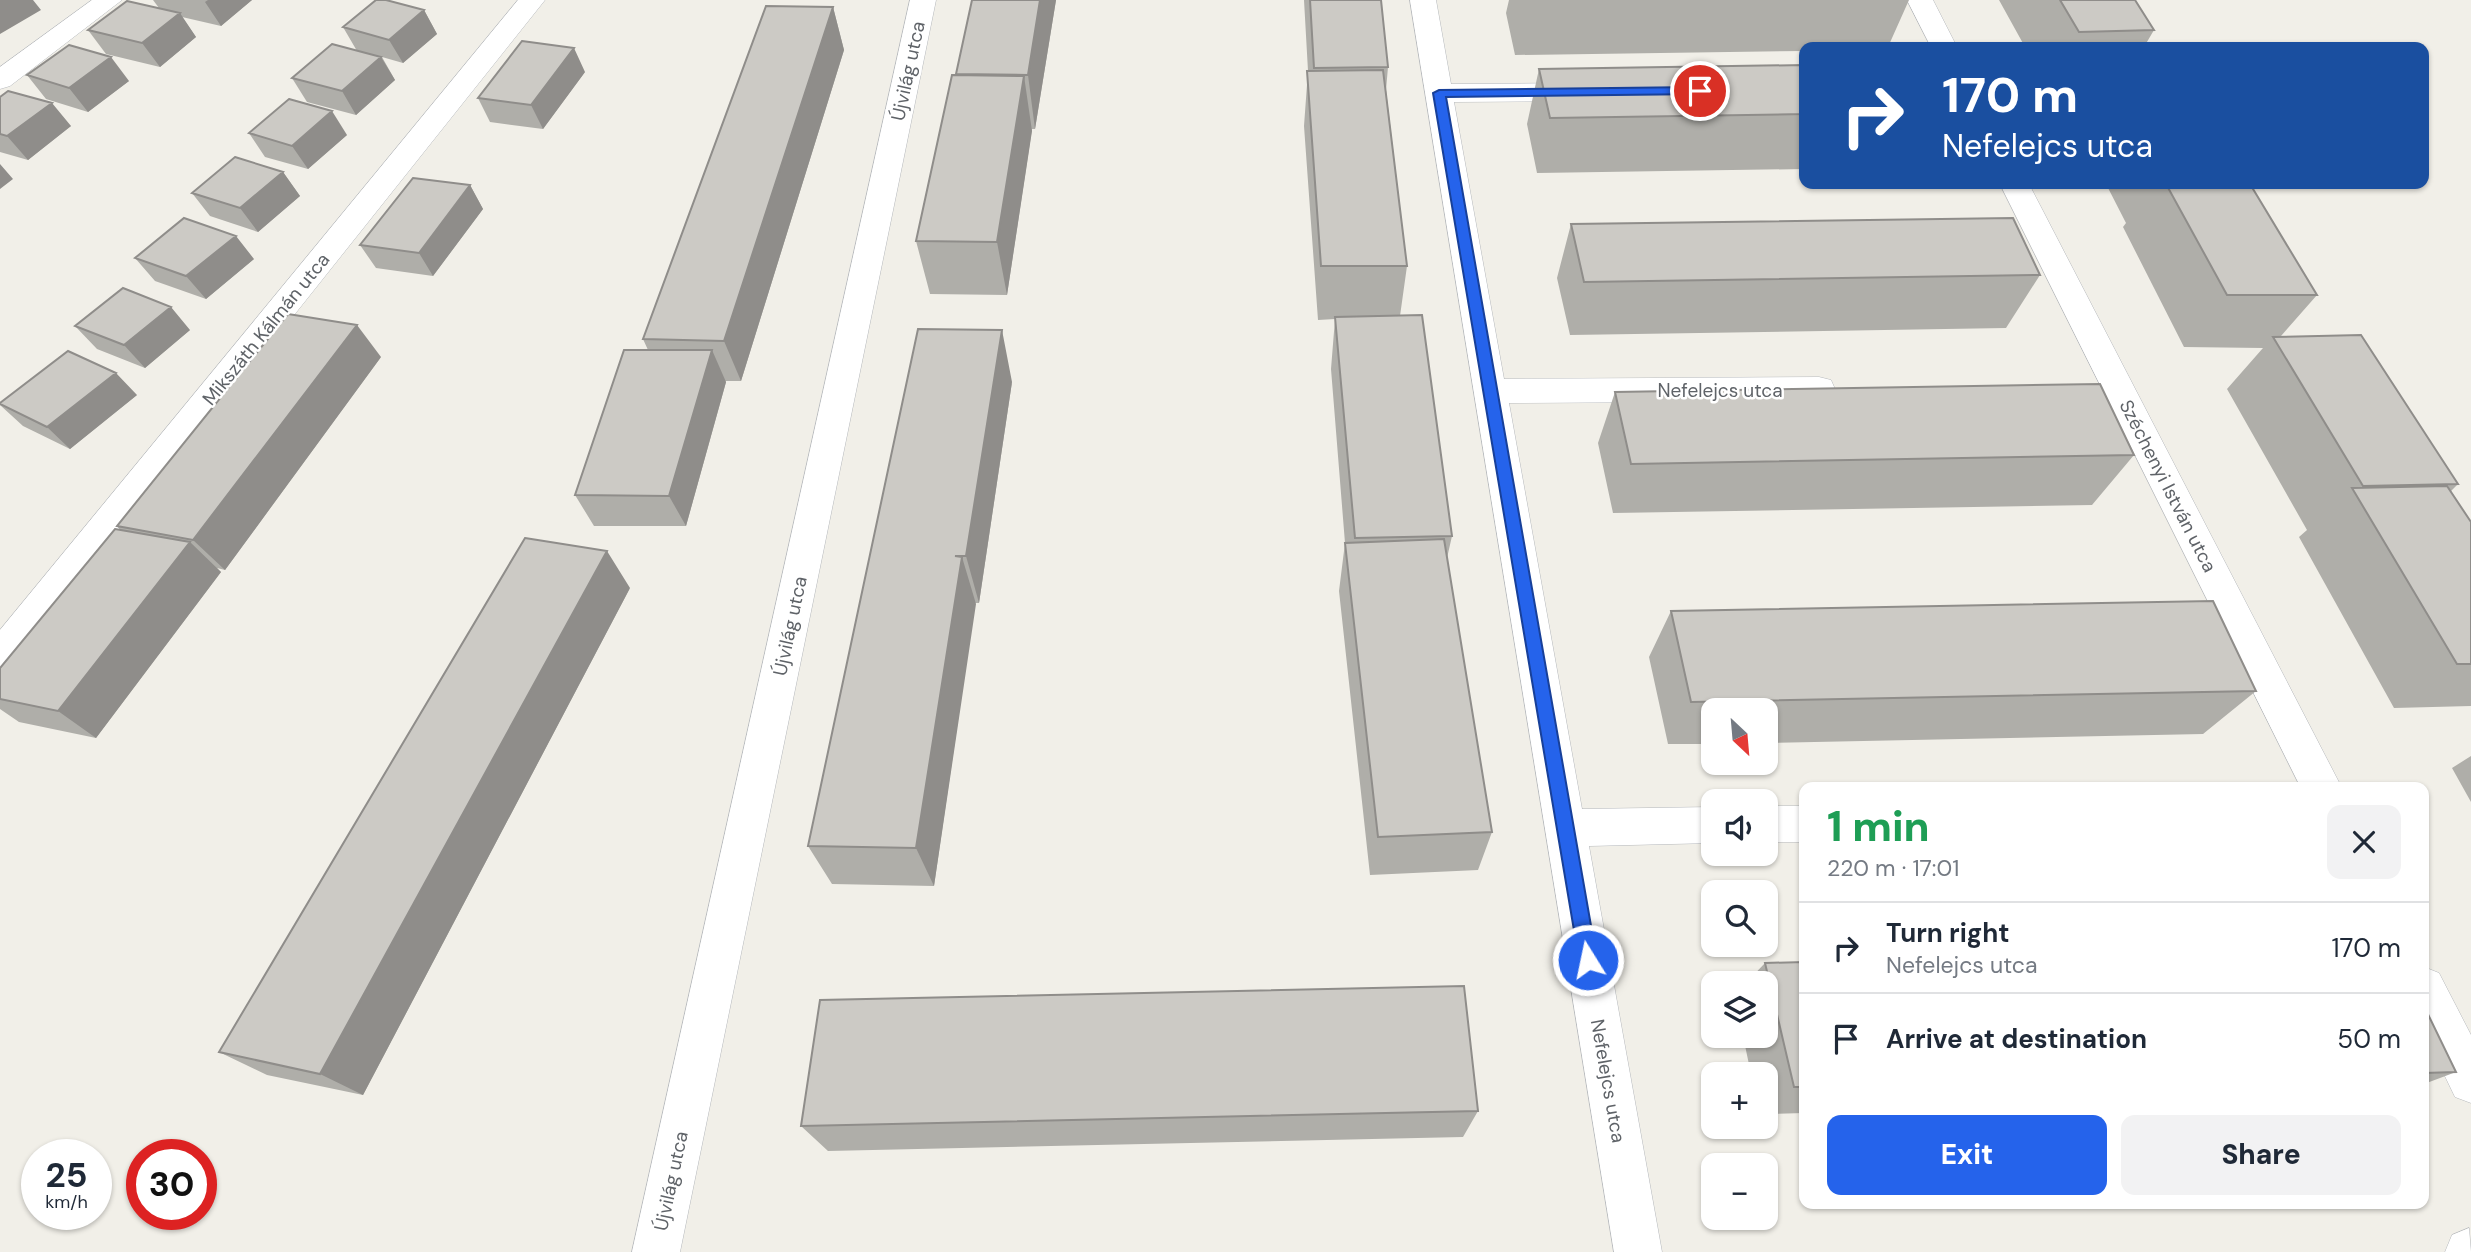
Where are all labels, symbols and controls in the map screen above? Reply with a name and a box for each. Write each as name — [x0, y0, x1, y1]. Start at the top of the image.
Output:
street label: Újvilág utca — [885, 19, 931, 123]
pin — [1670, 61, 1730, 121]
text: 170 m — [1942, 63, 2078, 127]
icon: right — [1827, 70, 1918, 161]
icon: arrive — [1681, 72, 1719, 110]
text: Nefelejcs utca — [1942, 125, 2153, 167]
street label: Mikszáth Kálmán utca — [197, 248, 335, 410]
street label: Nefelejcs utca — [1657, 378, 1783, 403]
street label: Széchenyi István utca — [2114, 396, 2222, 576]
street label: Újvilág utca — [767, 574, 813, 678]
north arrow — [1701, 698, 1778, 775]
map controls — [1701, 698, 1778, 1230]
button: sound — [1701, 789, 1778, 866]
text: 1 min — [1827, 799, 1930, 854]
button: close — [2327, 805, 2401, 879]
text: 220 m · 17:01 — [1827, 853, 1959, 883]
button: search — [1701, 880, 1778, 957]
text: Turn right — [1886, 916, 2010, 950]
position arrow — [1551, 923, 1625, 997]
icon: right — [1827, 929, 1865, 967]
text: 170 m — [2332, 931, 2401, 965]
text: Nefelejcs utca — [1886, 950, 2038, 980]
button: layers — [1701, 971, 1778, 1048]
street label: Nefelejcs utca — [1585, 1017, 1631, 1145]
icon: arrive — [1827, 1020, 1865, 1058]
text: Arrive at destination — [1886, 1022, 2147, 1056]
text: 50 m — [2337, 1022, 2401, 1056]
button: + — [1701, 1062, 1778, 1139]
button: Exit — [1827, 1115, 2107, 1195]
button: Share — [2121, 1115, 2401, 1195]
street label: Újvilág utca — [648, 1129, 694, 1233]
speed limit sign: 30 — [126, 1139, 217, 1230]
text: 25 — [46, 1152, 87, 1198]
button: − — [1701, 1153, 1778, 1230]
text: km/h — [45, 1190, 88, 1214]

